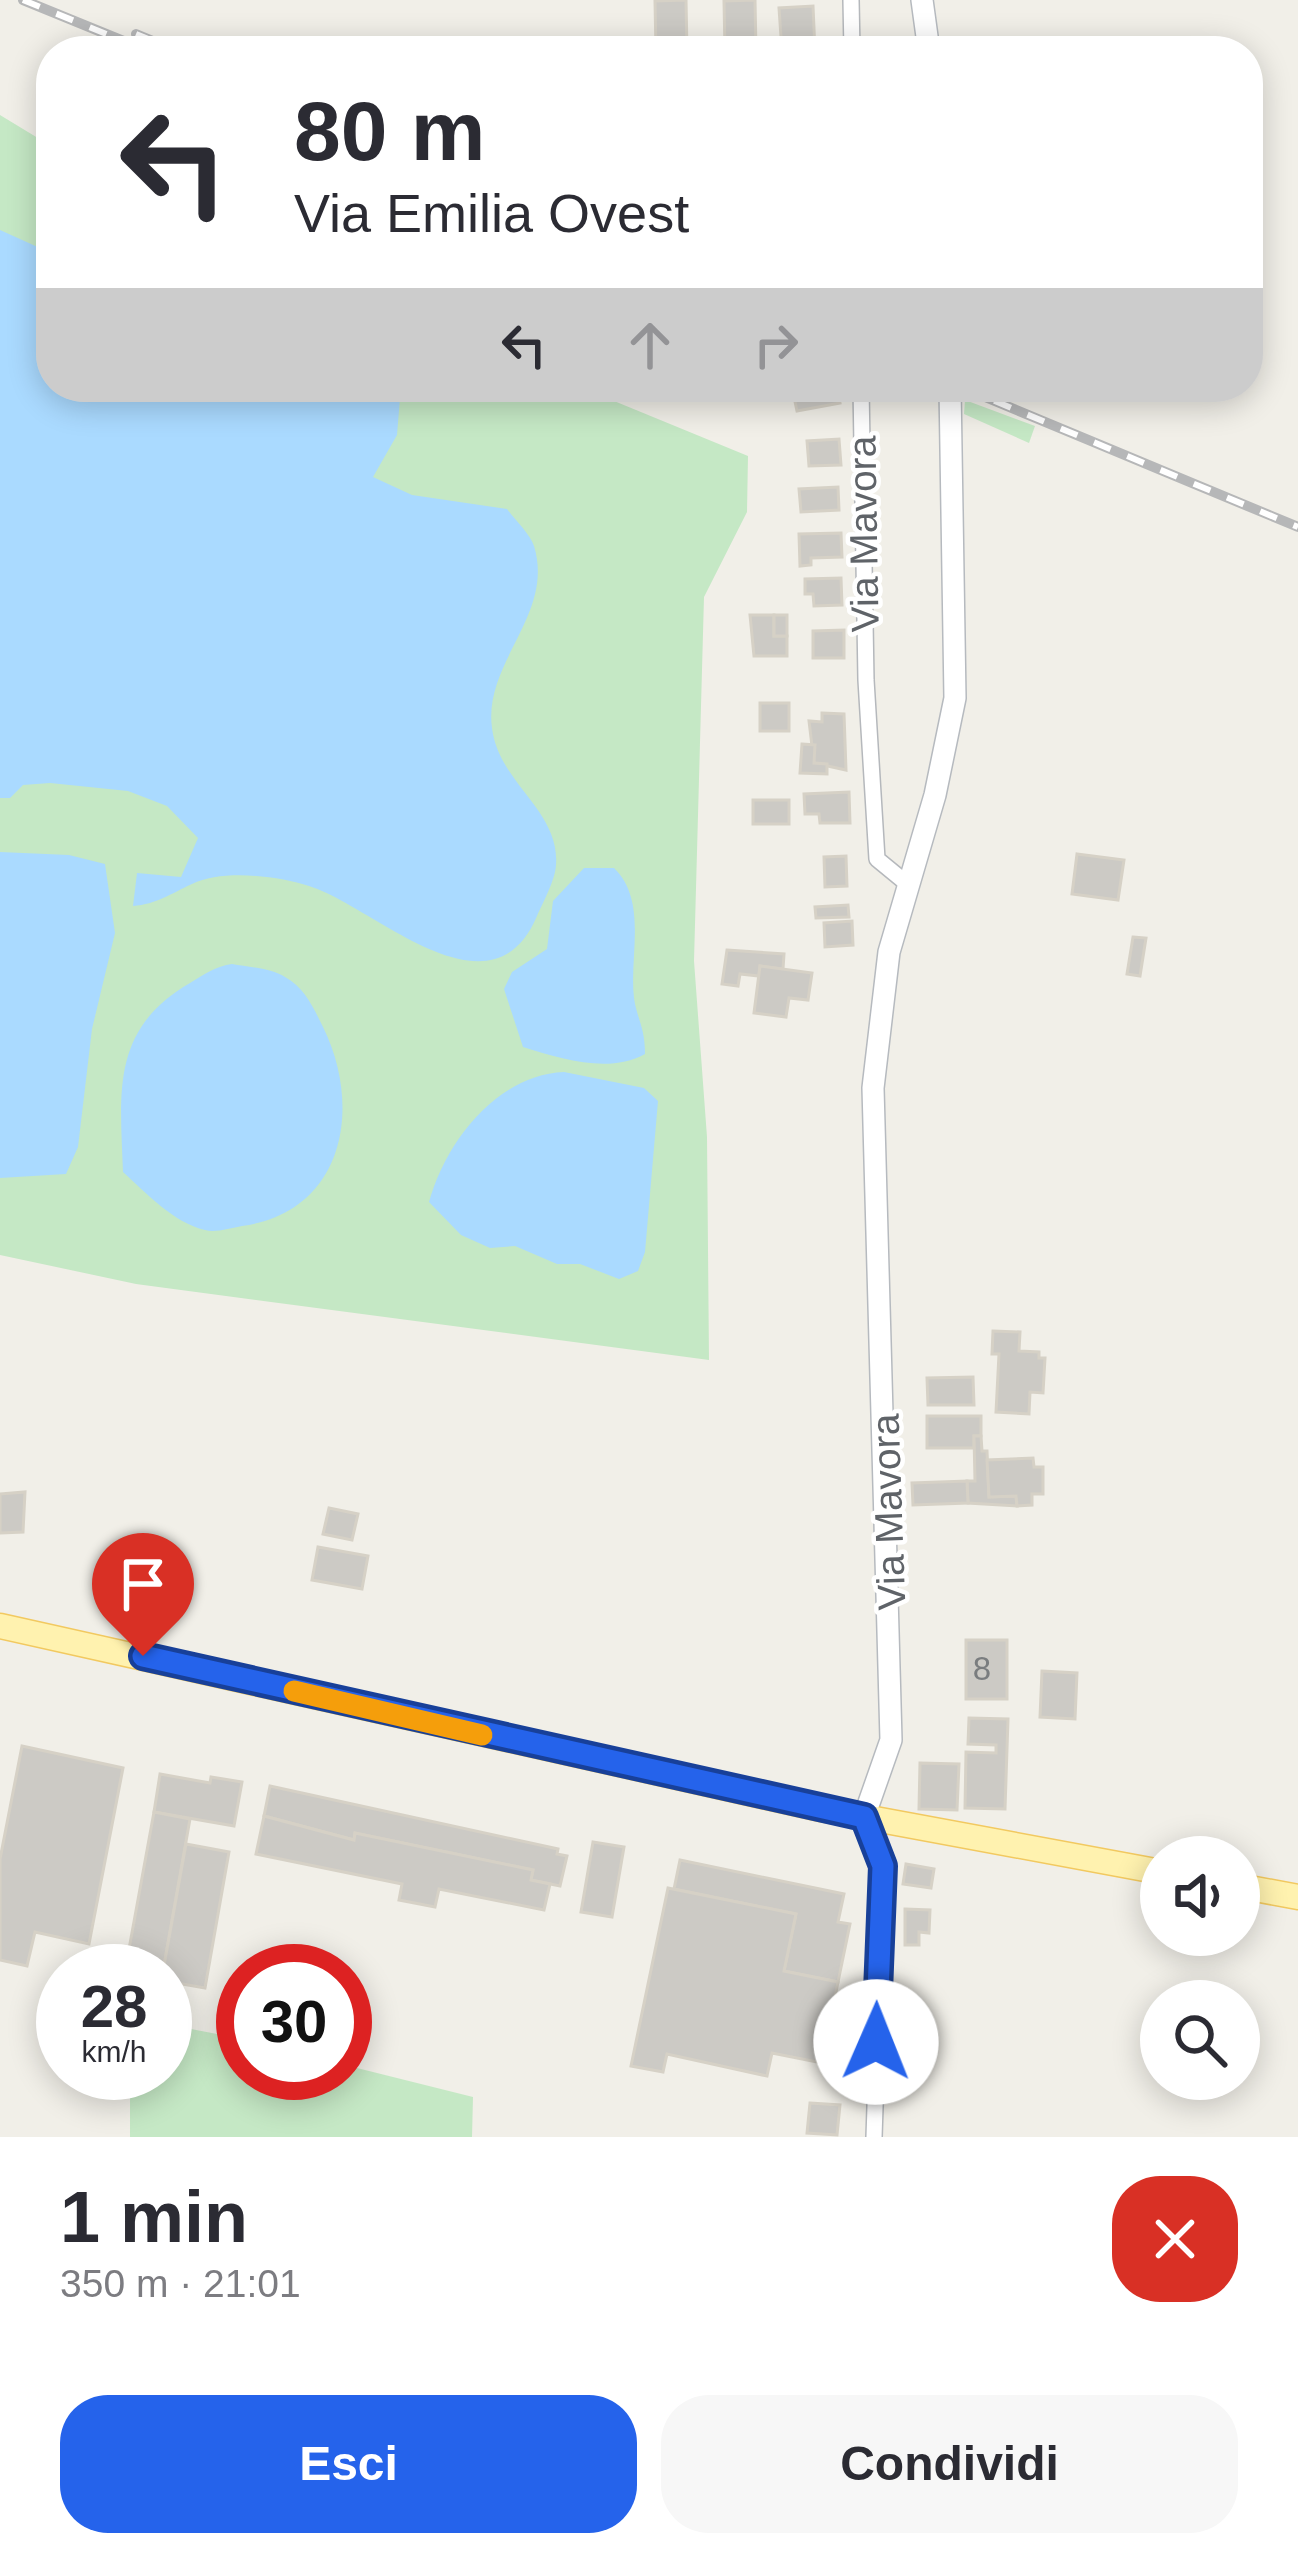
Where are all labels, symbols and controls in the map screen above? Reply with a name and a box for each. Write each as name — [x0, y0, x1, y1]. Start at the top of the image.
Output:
icon: left — [96, 84, 252, 240]
text: 80 m — [294, 84, 485, 178]
text: Via Emilia Ovest — [294, 183, 689, 243]
icon: left — [491, 312, 557, 378]
icon: ahead — [617, 312, 683, 378]
icon: right — [743, 312, 809, 378]
street label: Via Mavora — [840, 435, 887, 633]
street label: Via Mavora — [864, 1413, 913, 1611]
pin — [92, 1533, 194, 1656]
icon: arrive — [110, 1551, 176, 1617]
house number: 8 — [973, 1650, 991, 1687]
map controls — [1140, 1836, 1260, 2100]
button: sound — [1140, 1836, 1260, 1956]
speed limit sign: 30 — [216, 1944, 372, 2100]
text: 28 — [81, 1973, 147, 2040]
position arrow — [813, 1979, 939, 2105]
button: search — [1140, 1980, 1260, 2100]
text: km/h — [81, 2035, 147, 2068]
button: close — [1112, 2176, 1238, 2302]
text: 1 min — [60, 2177, 248, 2257]
text: 350 m · 21:01 — [60, 2262, 301, 2305]
button: Esci — [60, 2395, 637, 2533]
button: Condividi — [661, 2395, 1238, 2533]

